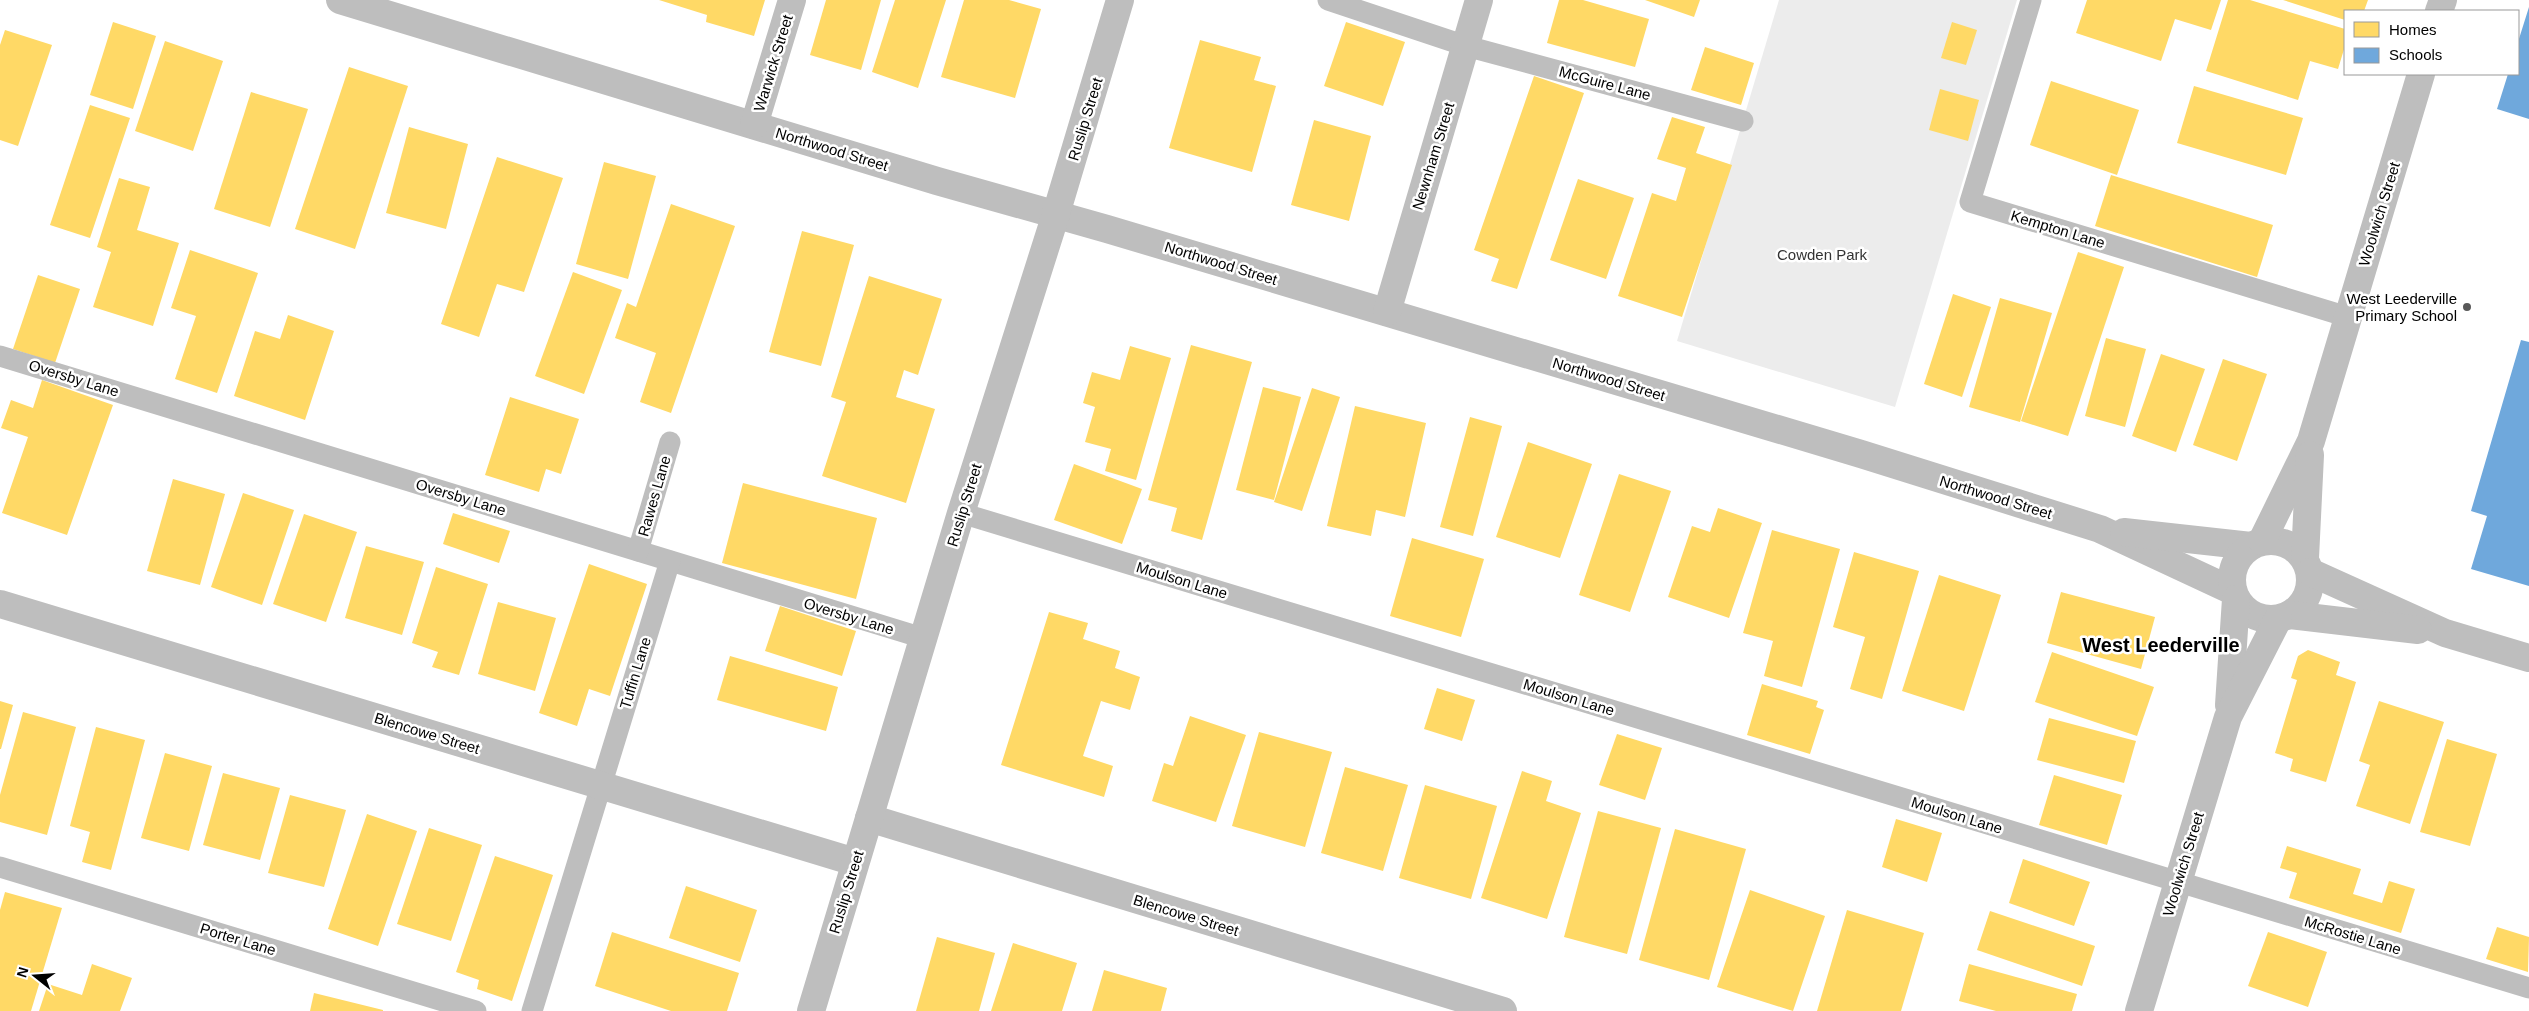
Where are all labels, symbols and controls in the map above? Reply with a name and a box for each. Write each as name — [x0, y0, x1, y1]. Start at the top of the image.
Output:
legend — [2344, 10, 2519, 75]
street label: Warwick Street — [750, 12, 796, 113]
text: Homes — [2389, 21, 2437, 38]
text: Schools — [2389, 46, 2442, 63]
street label: McGuire Lane — [1557, 63, 1653, 103]
street label: Ruslip Street — [1064, 75, 1106, 163]
street label: Newnham Street — [1409, 99, 1458, 212]
street label: Northwood Street — [774, 124, 891, 174]
street label: Woolwich Street — [2355, 159, 2403, 268]
street label: Kempton Lane — [2009, 207, 2107, 251]
street label: Northwood Street — [1163, 238, 1280, 288]
park label: Cowden Park — [1777, 246, 1868, 263]
place label: West Leederville Primary School — [2346, 290, 2457, 324]
marker: West Leederville Primary School — [2461, 301, 2473, 313]
street label: Northwood Street — [1551, 354, 1668, 404]
street label: Oversby Lane — [27, 356, 121, 400]
street label: Rawes Lane — [634, 454, 674, 538]
street label: Ruslip Street — [943, 461, 985, 549]
street label: Northwood Street — [1938, 472, 2055, 522]
street label: Oversby Lane — [414, 475, 508, 519]
street label: Moulson Lane — [1134, 558, 1230, 602]
street label: Oversby Lane — [802, 594, 896, 638]
district label: West Leederville — [2082, 634, 2240, 656]
street label: Tuffin Lane — [616, 635, 654, 711]
street label: Moulson Lane — [1521, 675, 1617, 719]
street label: Blencowe Street — [372, 709, 483, 757]
street label: Moulson Lane — [1909, 793, 2005, 837]
street label: Woolwich Street — [2159, 809, 2207, 918]
street label: Ruslip Street — [825, 848, 867, 936]
street label: Blencowe Street — [1131, 891, 1242, 939]
street label: McRostie Lane — [2303, 912, 2403, 958]
street label: Porter Lane — [198, 919, 278, 959]
north arrow — [10, 951, 60, 1001]
text: N — [13, 965, 32, 979]

